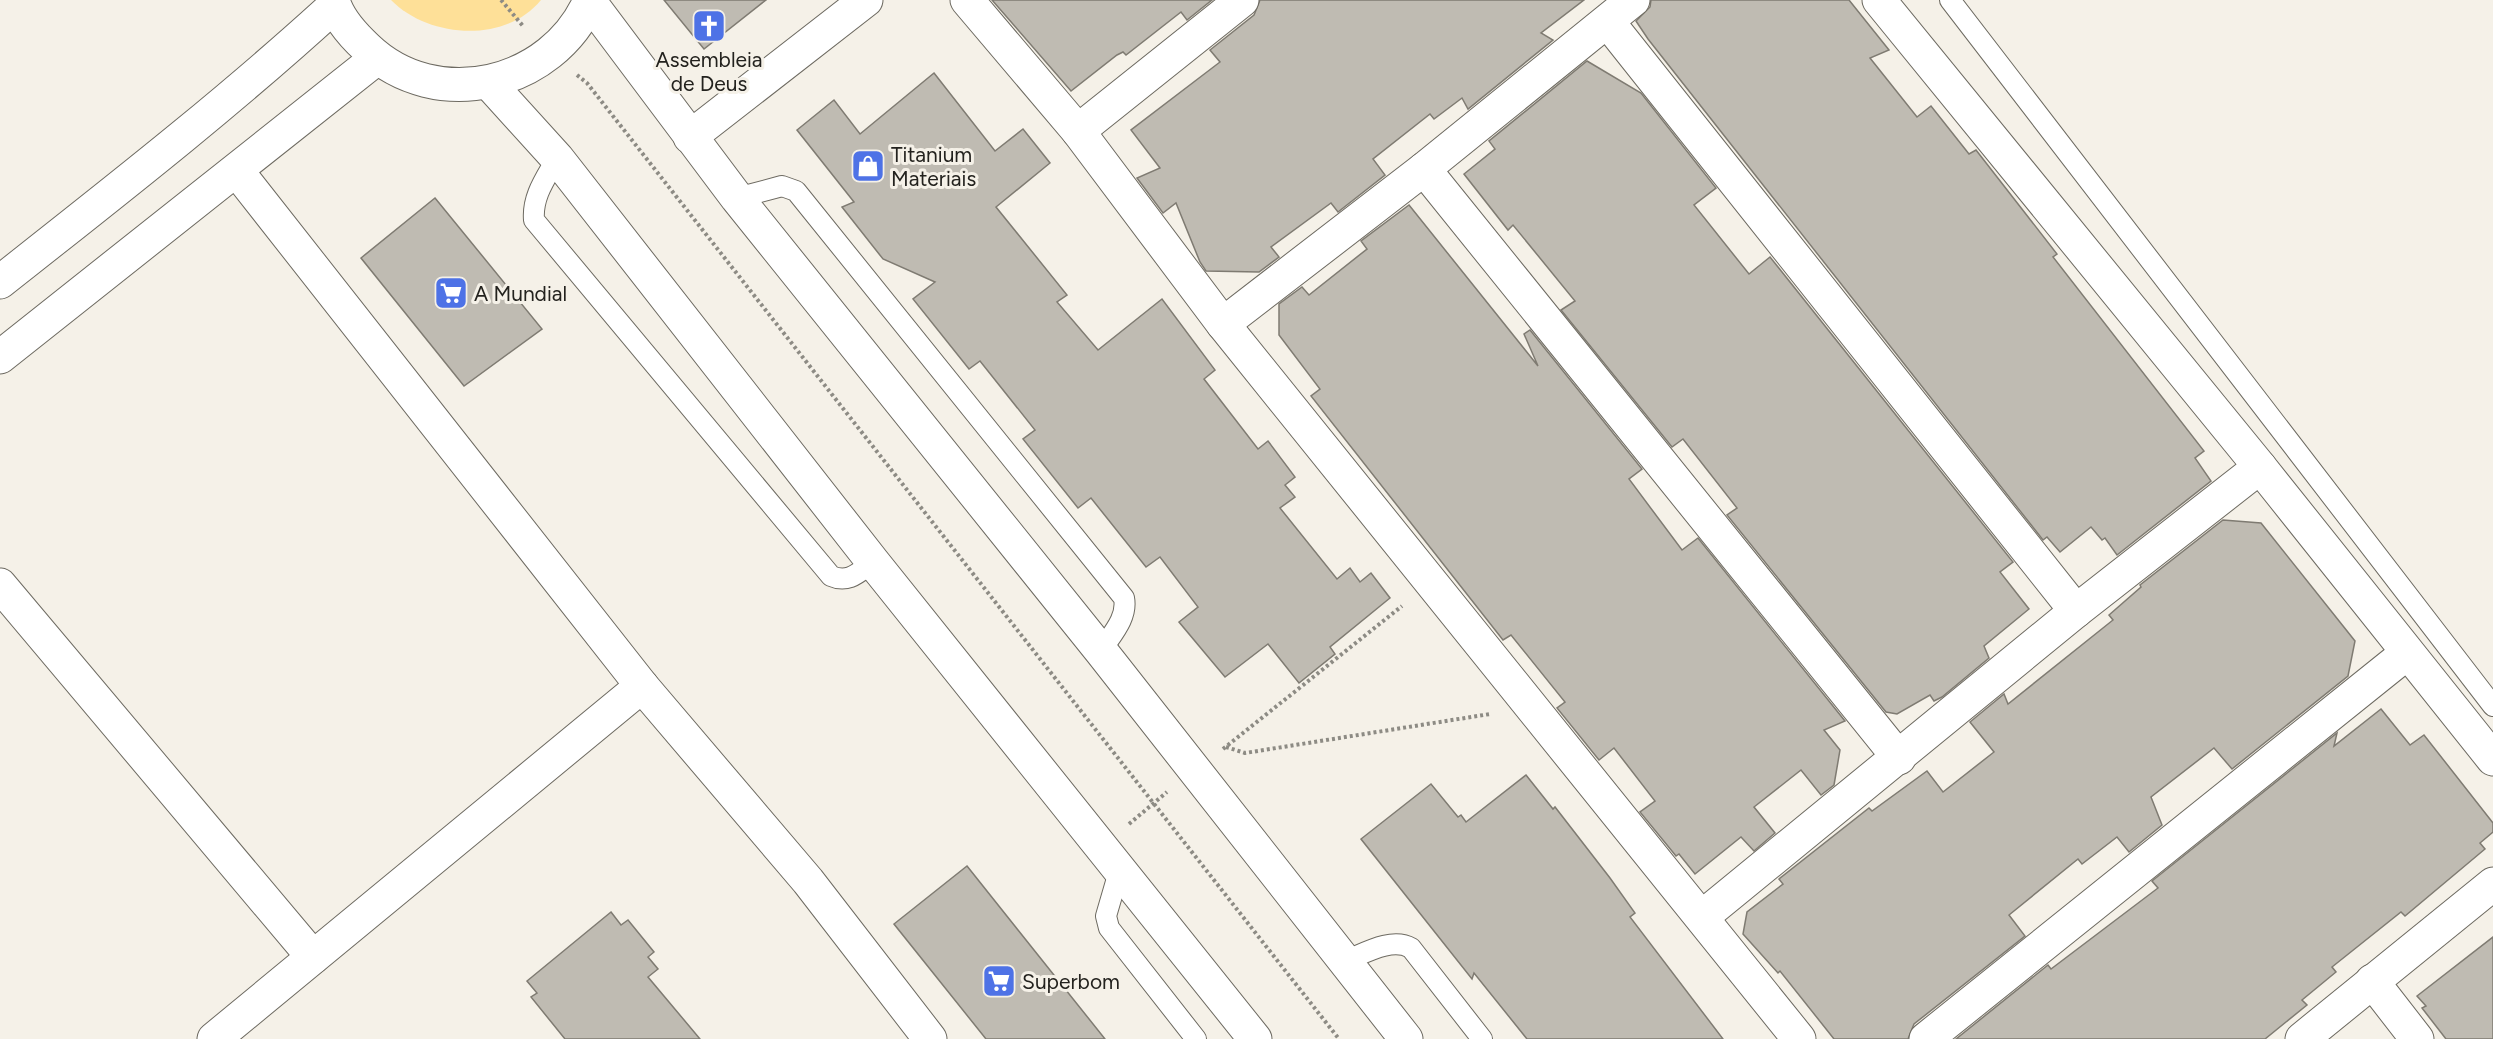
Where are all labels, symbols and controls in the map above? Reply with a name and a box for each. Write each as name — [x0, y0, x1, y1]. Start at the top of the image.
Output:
church icon: Assembleia de Deus — [691, 8, 727, 44]
place label: Assembleia de Deus — [655, 47, 763, 96]
place label: Titanium Materiais — [891, 142, 976, 191]
shop icon: Titanium Materiais — [850, 148, 886, 184]
supermarket icon: A Mundial — [433, 275, 469, 311]
place label: A Mundial — [474, 281, 567, 306]
supermarket icon: Superbom — [981, 963, 1017, 999]
place label: Superbom — [1022, 969, 1120, 994]

